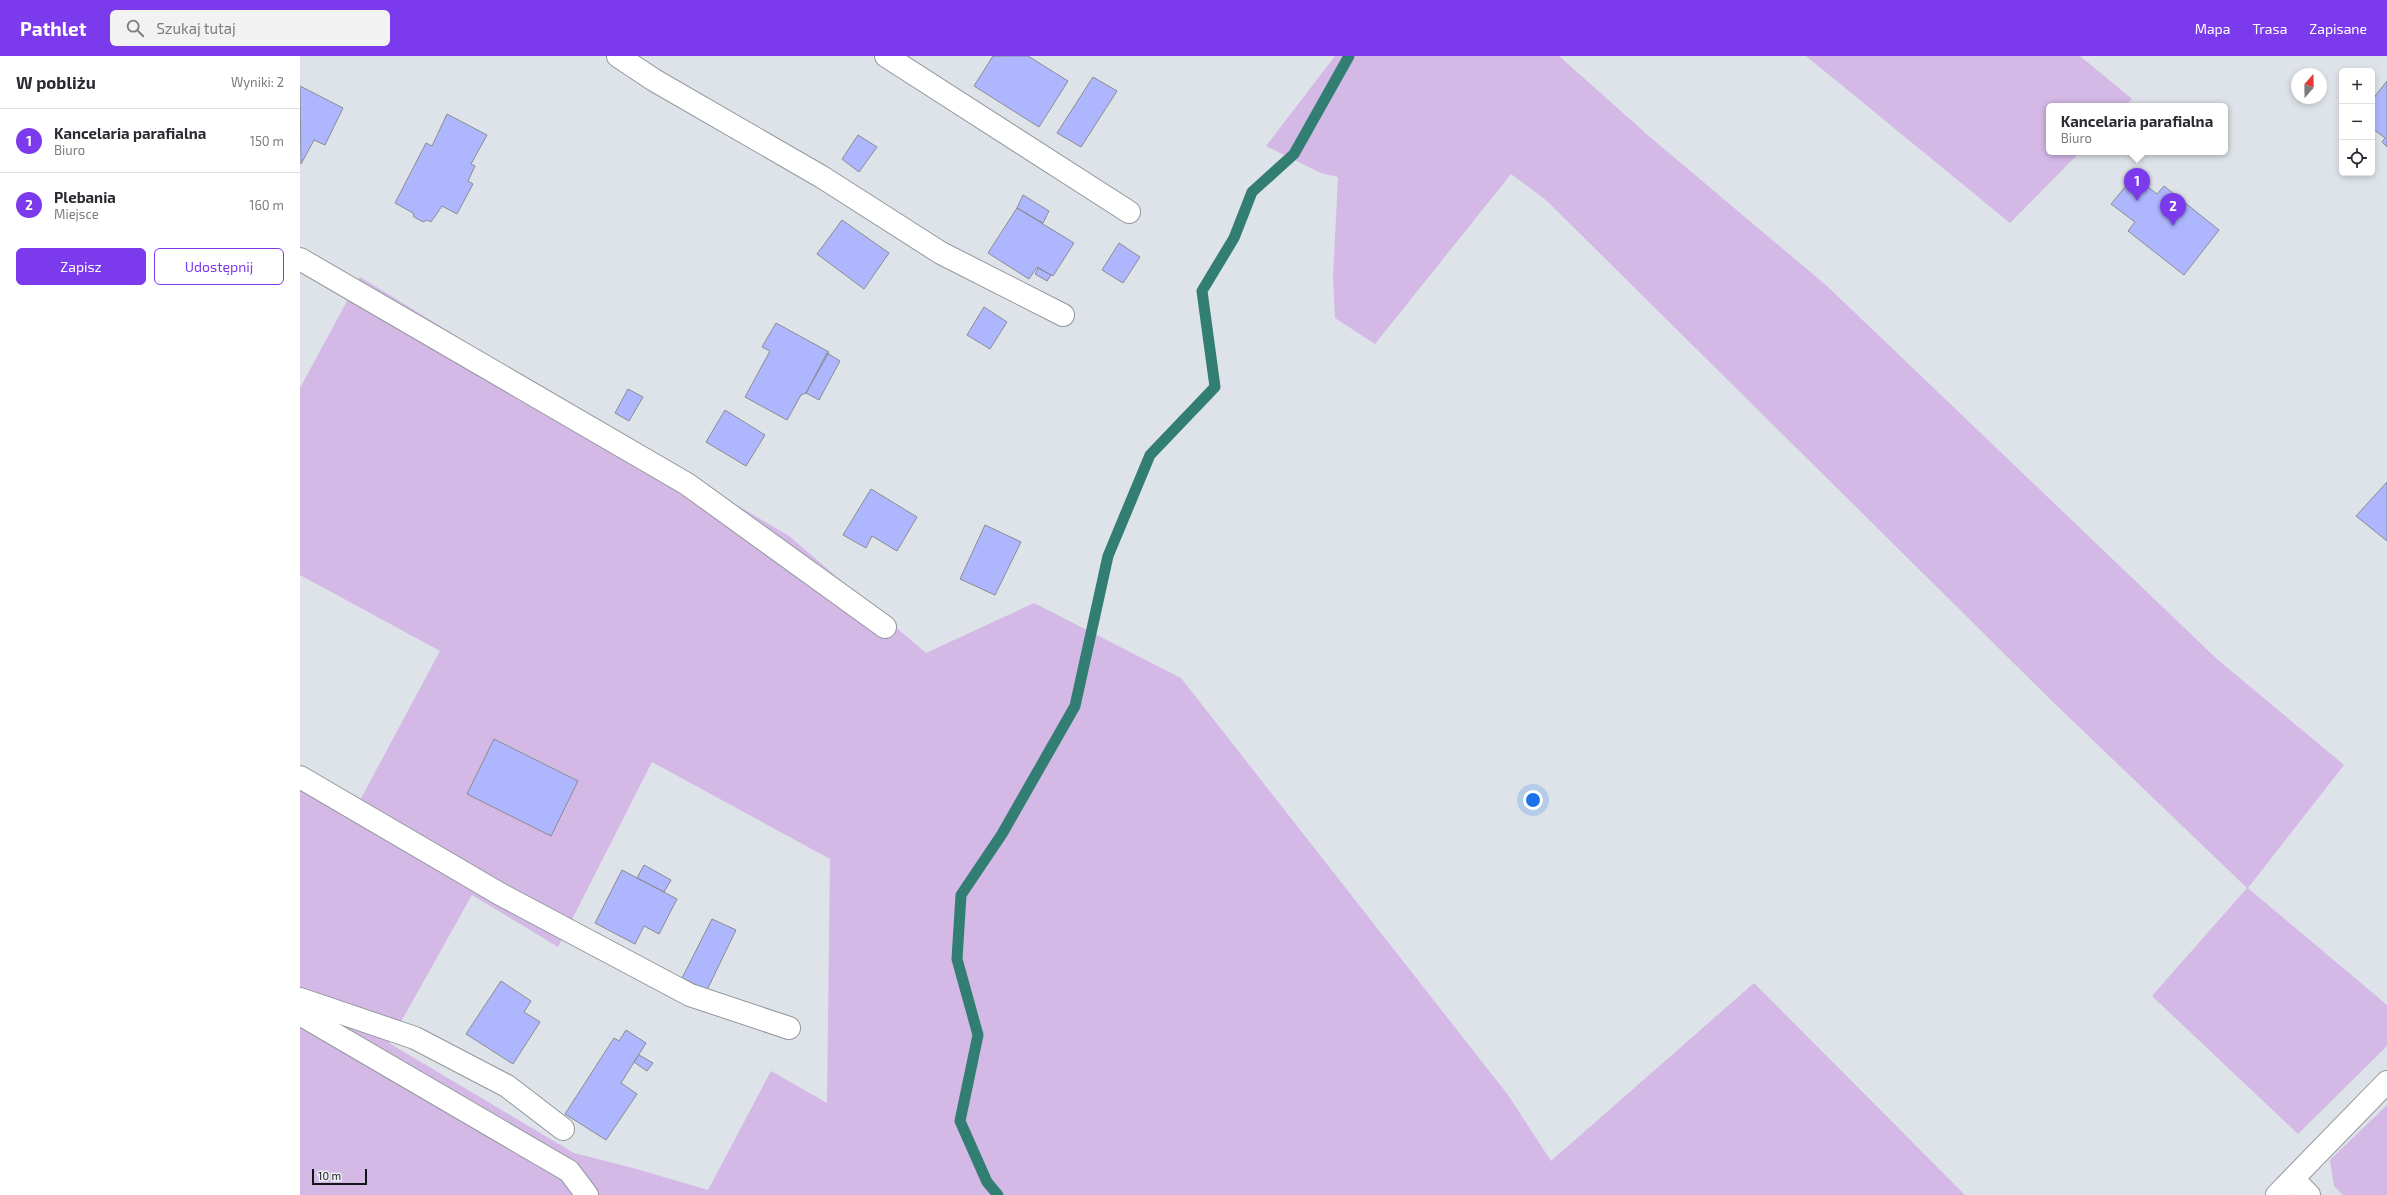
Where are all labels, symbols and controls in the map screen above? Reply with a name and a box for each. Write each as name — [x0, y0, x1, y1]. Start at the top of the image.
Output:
search box — [110, 10, 390, 46]
text: Pathlet — [20, 17, 86, 40]
icon: search — [124, 17, 146, 39]
text: Szukaj tutaj — [156, 19, 236, 37]
text: Mapa — [2195, 20, 2230, 37]
text: Trasa — [2252, 20, 2287, 37]
text: Zapisane — [2309, 20, 2367, 37]
north arrow — [2291, 68, 2327, 104]
map controls — [2339, 68, 2375, 176]
button: + — [2339, 68, 2375, 104]
text: W pobliżu — [16, 72, 96, 92]
text: Wyniki: 2 — [231, 74, 284, 90]
popup — [2046, 103, 2228, 155]
button: − — [2339, 104, 2375, 140]
text: Kancelaria parafialna — [2061, 112, 2213, 130]
text: Kancelaria parafialna — [54, 124, 206, 142]
text: Biuro — [2061, 130, 2092, 146]
text: 1 — [26, 133, 32, 149]
text: 150 m — [250, 133, 284, 149]
button: locate — [2339, 140, 2375, 176]
text: Biuro — [54, 142, 85, 158]
pin: 1 — [2124, 168, 2150, 201]
text: Plebania — [54, 188, 116, 206]
pin: 2 — [2160, 193, 2186, 226]
text: 2 — [25, 197, 33, 213]
text: 160 m — [249, 197, 284, 213]
text: Miejsce — [54, 206, 99, 222]
button: Zapisz — [16, 248, 146, 285]
button: Udostępnij — [154, 248, 284, 285]
your location — [1523, 790, 1543, 810]
scale bar — [312, 1167, 367, 1186]
text: 10 m — [318, 1169, 341, 1182]

